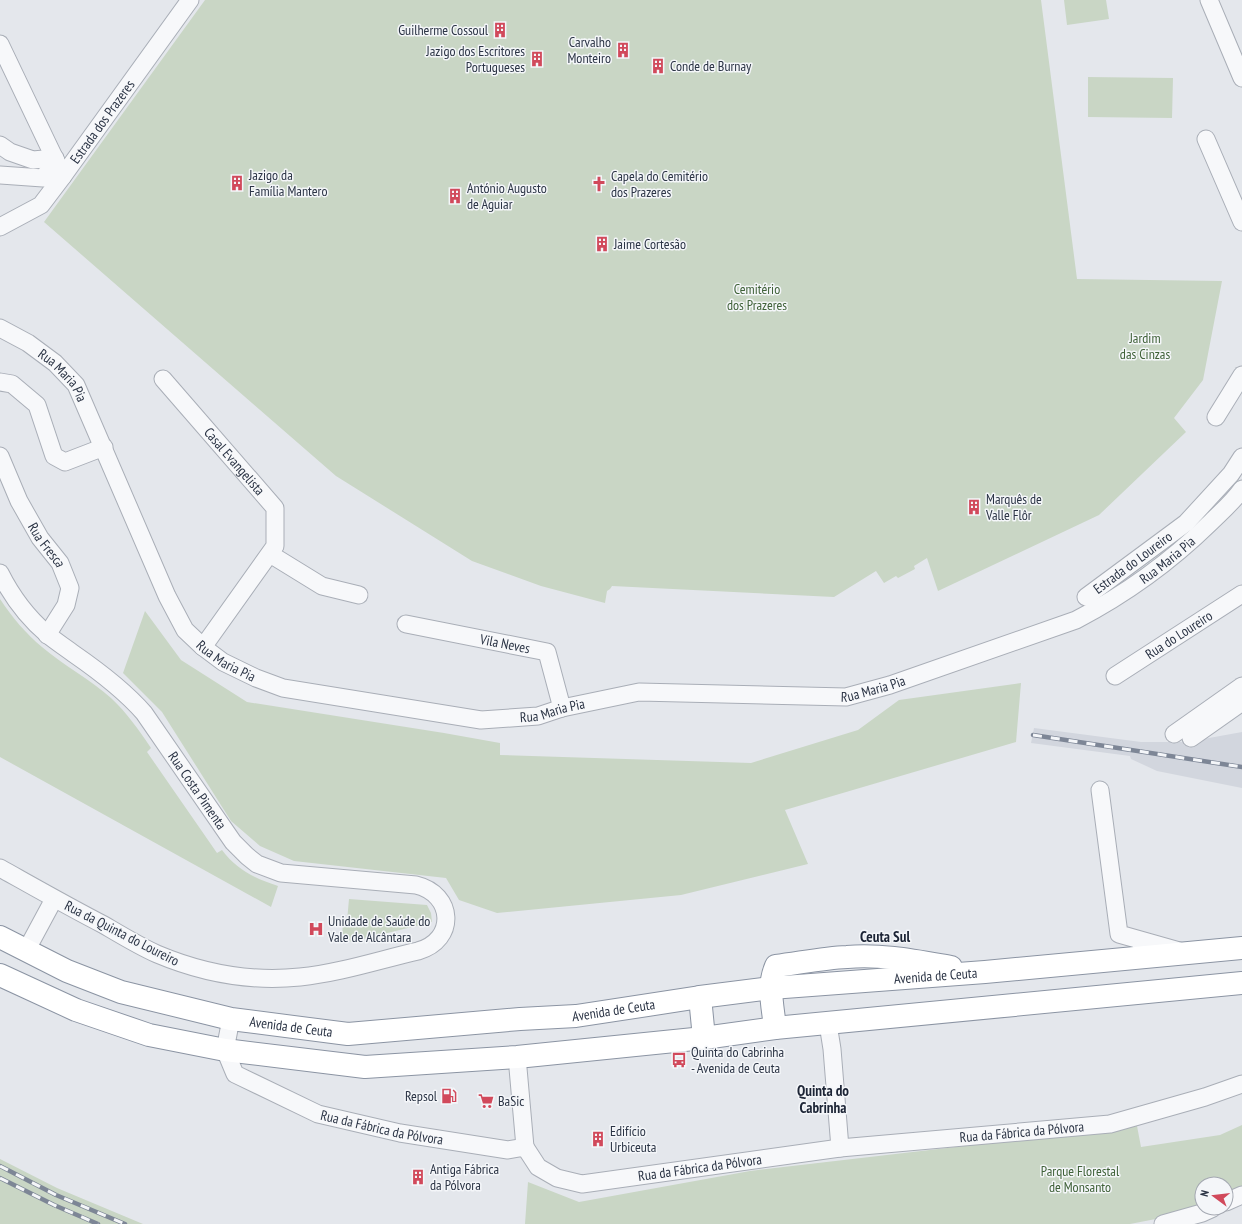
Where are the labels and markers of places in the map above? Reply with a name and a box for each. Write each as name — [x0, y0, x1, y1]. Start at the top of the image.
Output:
place label: Guilherme Cossoul — [398, 21, 489, 39]
building icon: Guilherme Cossoul — [491, 21, 509, 39]
place label: Carvalho Monteiro — [567, 33, 611, 67]
building icon: Carvalho Monteiro — [614, 41, 632, 59]
place label: Jazigo dos Escritores Portugueses — [425, 42, 525, 76]
building icon: Jazigo dos Escritores Portugueses — [528, 50, 546, 68]
building icon: Conde de Burnay — [649, 57, 667, 75]
place label: Conde de Burnay — [670, 57, 752, 75]
place label: Jazigo da Família Mantero — [248, 166, 327, 200]
place label: Capela do Cemitério dos Prazeres — [611, 167, 708, 201]
building icon: Jazigo da Família Mantero — [228, 174, 246, 192]
church icon: Capela do Cemitério dos Prazeres — [590, 175, 608, 193]
place label: António Augusto de Aguiar — [467, 179, 547, 213]
building icon: António Augusto de Aguiar — [446, 187, 464, 205]
building icon: Jaime Cortesão — [593, 235, 611, 253]
place label: Jaime Cortesão — [613, 235, 686, 253]
place label: Marquês de Valle Flôr — [985, 490, 1042, 524]
building icon: Marquês de Valle Flôr — [965, 498, 983, 516]
place label: Unidade de Saúde do Vale de Alcântara — [327, 912, 430, 946]
hospital icon: Unidade de Saúde do Vale de Alcântara — [307, 920, 325, 938]
place label: Quinta do Cabrinha - Avenida de Ceuta — [691, 1043, 784, 1077]
bus stop icon: Quinta do Cabrinha - Avenida de Ceuta — [670, 1051, 688, 1069]
place label: Repsol — [405, 1087, 438, 1105]
fuel station icon: Repsol — [440, 1087, 458, 1105]
supermarket icon: BaSic — [477, 1092, 495, 1110]
place label: BaSic — [498, 1092, 524, 1110]
place label: Edifício Urbiceuta — [610, 1122, 656, 1156]
building icon: Edifício Urbiceuta — [589, 1130, 607, 1148]
place label: Antiga Fábrica da Pólvora — [430, 1160, 499, 1194]
building icon: Antiga Fábrica da Pólvora — [409, 1168, 427, 1186]

